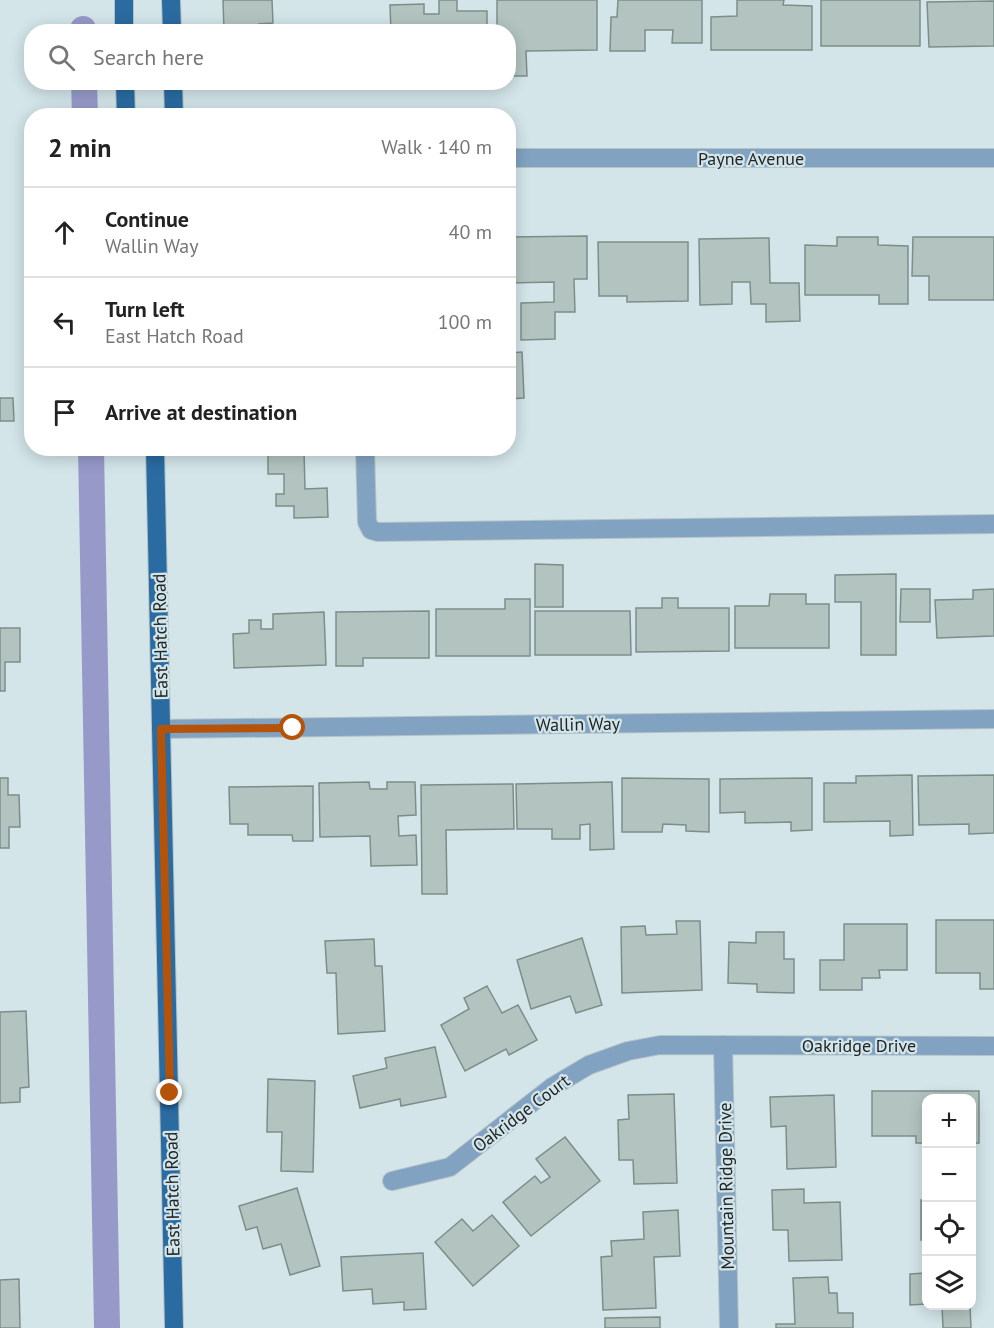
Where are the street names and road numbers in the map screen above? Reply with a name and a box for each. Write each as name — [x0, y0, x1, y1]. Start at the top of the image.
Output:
street label: Payne Avenue — [698, 147, 804, 170]
street label: East Hatch Road — [147, 573, 173, 699]
street label: Wallin Way — [536, 712, 621, 736]
street label: Oakridge Drive — [802, 1034, 916, 1057]
street label: Oakridge Court — [468, 1069, 574, 1157]
street label: Mountain Ridge Drive — [713, 1102, 739, 1270]
street label: East Hatch Road — [159, 1131, 185, 1257]

